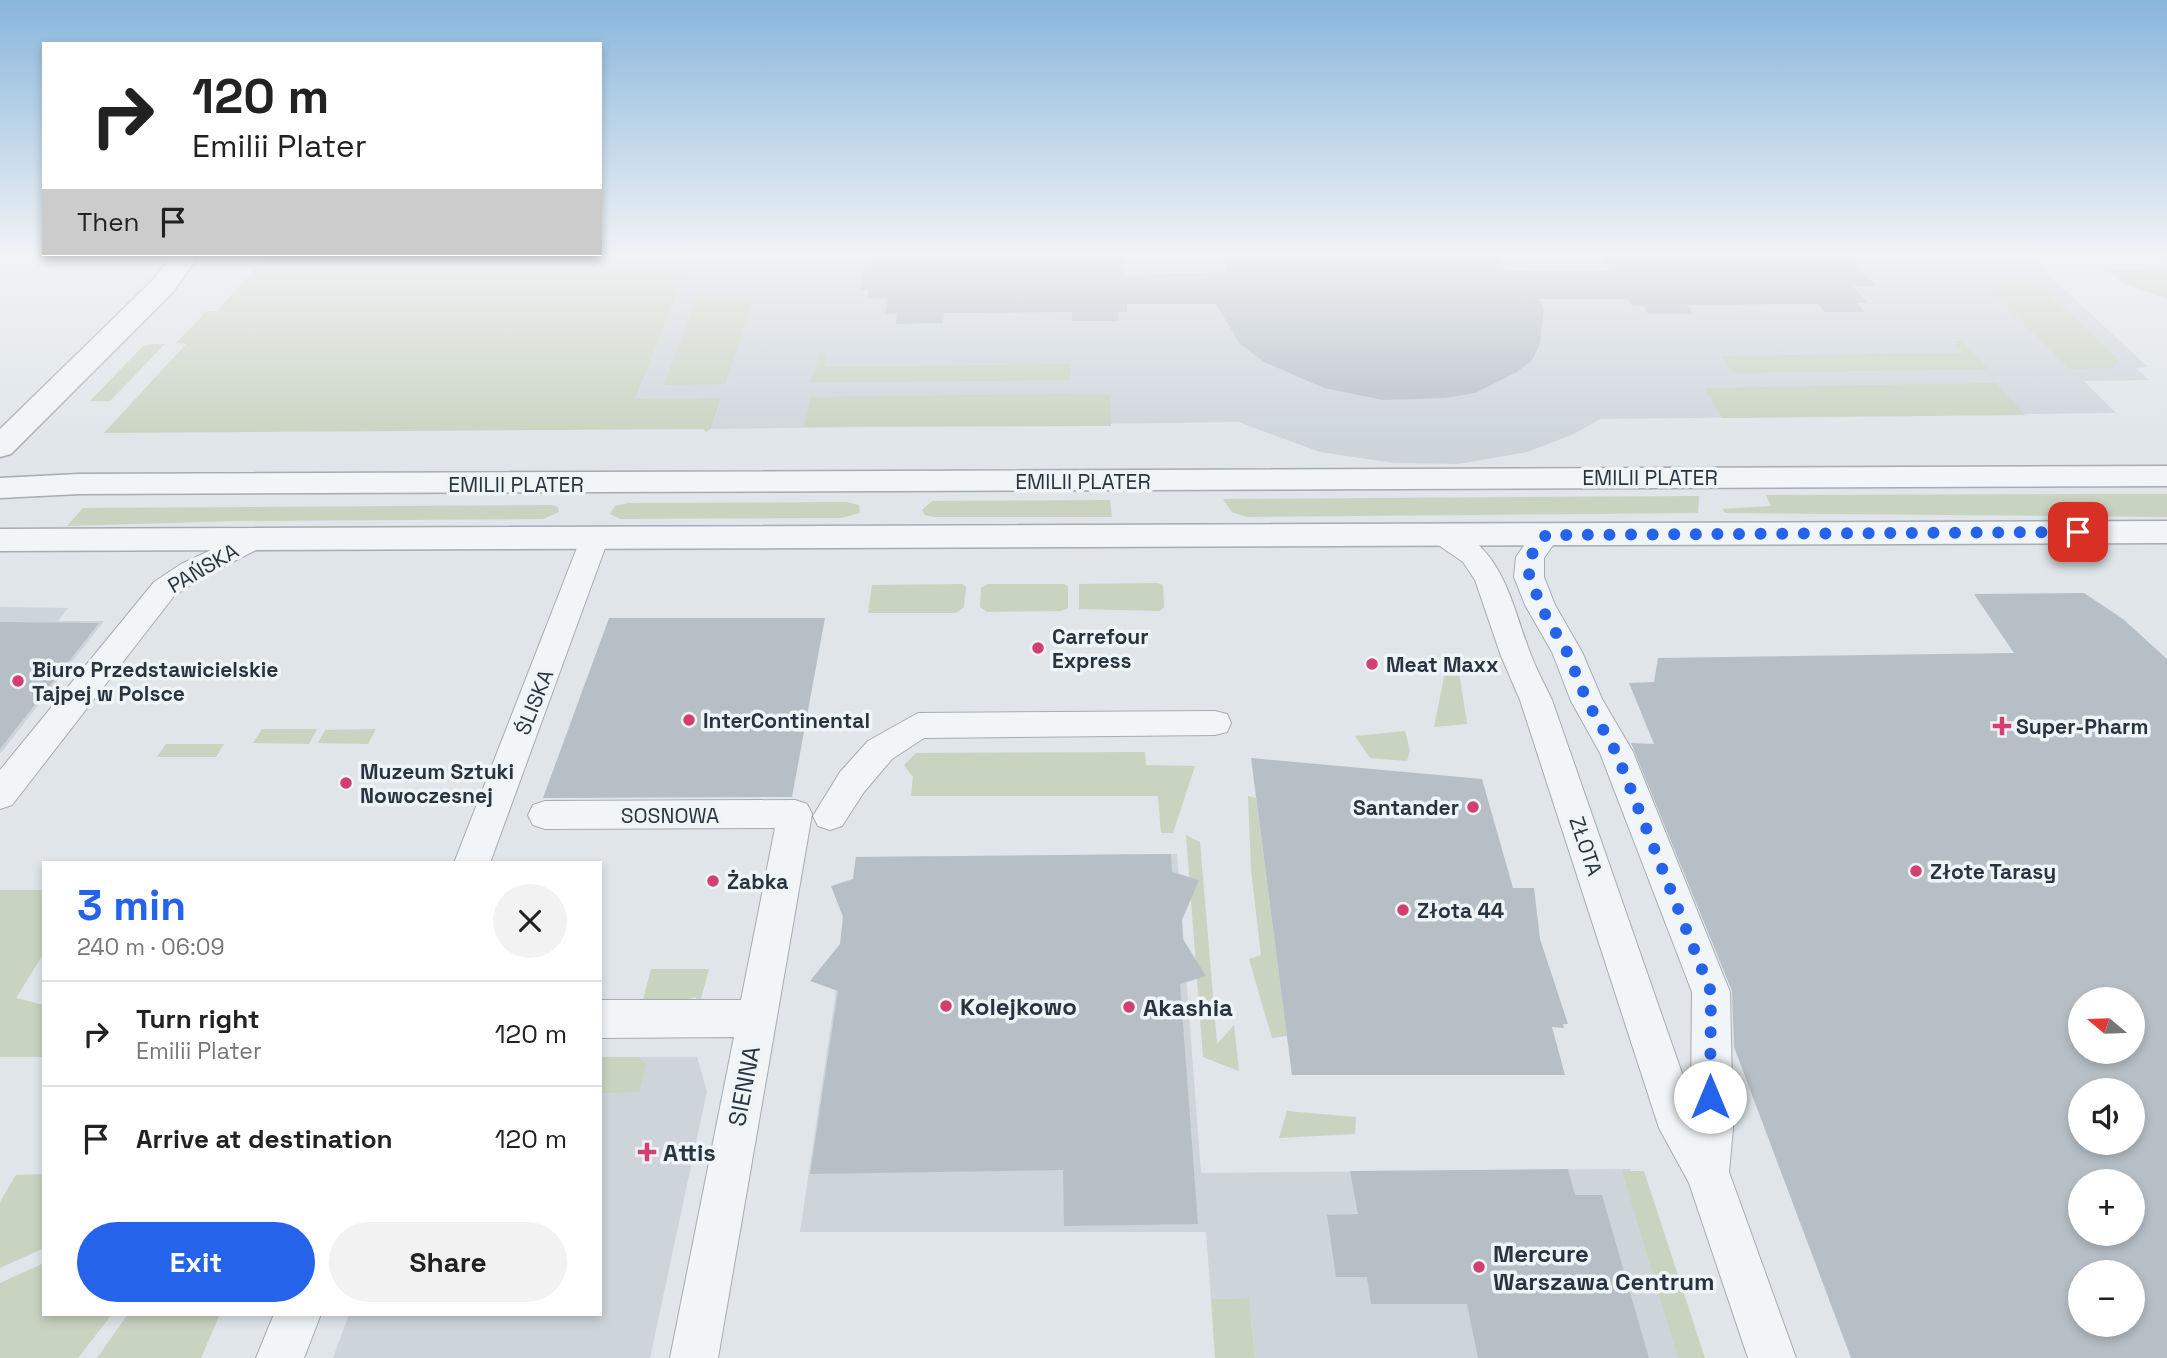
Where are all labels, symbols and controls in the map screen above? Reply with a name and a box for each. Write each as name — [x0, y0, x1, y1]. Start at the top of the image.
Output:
text: 120 m — [192, 65, 329, 127]
icon: right — [77, 70, 168, 161]
text: Emilii Plater — [192, 126, 367, 166]
icon: arrive — [154, 203, 192, 241]
text: Then — [77, 205, 140, 239]
street label: EMILII PLATER — [1582, 464, 1718, 491]
street label: EMILII PLATER — [1015, 468, 1151, 495]
street label: EMILII PLATER — [448, 471, 584, 498]
pin — [2048, 502, 2108, 562]
icon: arrive — [2059, 513, 2097, 551]
street label: PAŃSKA — [163, 537, 243, 599]
place label: Carrefour Express — [1052, 623, 1149, 674]
marker: Carrefour Express — [1030, 640, 1046, 656]
place label: Meat Maxx — [1386, 651, 1498, 678]
place label: Biuro Przedstawicielskie Tajpej w Polsce — [32, 656, 278, 707]
marker: Meat Maxx — [1364, 656, 1380, 672]
street label: ŚLISKA — [509, 665, 559, 739]
marker: Biuro Przedstawicielskie Tajpej w Polsce — [10, 673, 26, 689]
place label: InterContinental — [703, 707, 870, 734]
marker: InterContinental — [681, 712, 697, 728]
place label: Super-Pharm — [2016, 713, 2148, 740]
marker: Super-Pharm — [1994, 718, 2010, 734]
place label: Muzeum Sztuki Nowoczesnej — [360, 758, 514, 809]
marker: Muzeum Sztuki Nowoczesnej — [338, 775, 354, 791]
place label: Santander — [1353, 794, 1459, 821]
marker: Santander — [1465, 799, 1481, 815]
street label: SOSNOWA — [621, 802, 719, 829]
street label: ZŁOTA — [1563, 813, 1609, 879]
place label: Złote Tarasy — [1930, 858, 2056, 885]
marker: Złote Tarasy — [1908, 863, 1924, 879]
place label: Żabka — [727, 868, 788, 895]
marker: Żabka — [705, 873, 721, 889]
text: 3 min — [77, 879, 186, 932]
button: close — [493, 884, 567, 958]
place label: Złota 44 — [1417, 897, 1504, 924]
marker: Złota 44 — [1395, 902, 1411, 918]
text: 240 m · 06:09 — [77, 932, 225, 962]
north arrow — [2068, 987, 2146, 1064]
map controls — [2068, 987, 2145, 1337]
place label: Kolejkowo — [960, 991, 1077, 1022]
place label: Akashia — [1143, 992, 1233, 1023]
marker: Kolejkowo — [938, 998, 954, 1014]
marker: Akashia — [1121, 999, 1137, 1015]
text: Turn right — [136, 1002, 260, 1036]
icon: right — [77, 1015, 115, 1053]
text: 120 m — [495, 1017, 567, 1051]
text: Emilii Plater — [136, 1036, 262, 1066]
street label: SIENNA — [721, 1043, 767, 1129]
position arrow — [1673, 1060, 1747, 1134]
button: sound — [2068, 1078, 2145, 1155]
icon: arrive — [77, 1120, 115, 1158]
text: Arrive at destination — [136, 1122, 393, 1156]
text: 120 m — [495, 1122, 567, 1156]
place label: Attis — [663, 1137, 716, 1168]
marker: Attis — [637, 1142, 657, 1162]
button: + — [2068, 1169, 2145, 1246]
button: Exit — [77, 1222, 315, 1302]
button: Share — [329, 1222, 567, 1302]
place label: Mercure Warszawa Centrum — [1493, 1238, 1715, 1297]
marker: Mercure Warszawa Centrum — [1471, 1259, 1487, 1275]
button: − — [2068, 1260, 2145, 1337]

